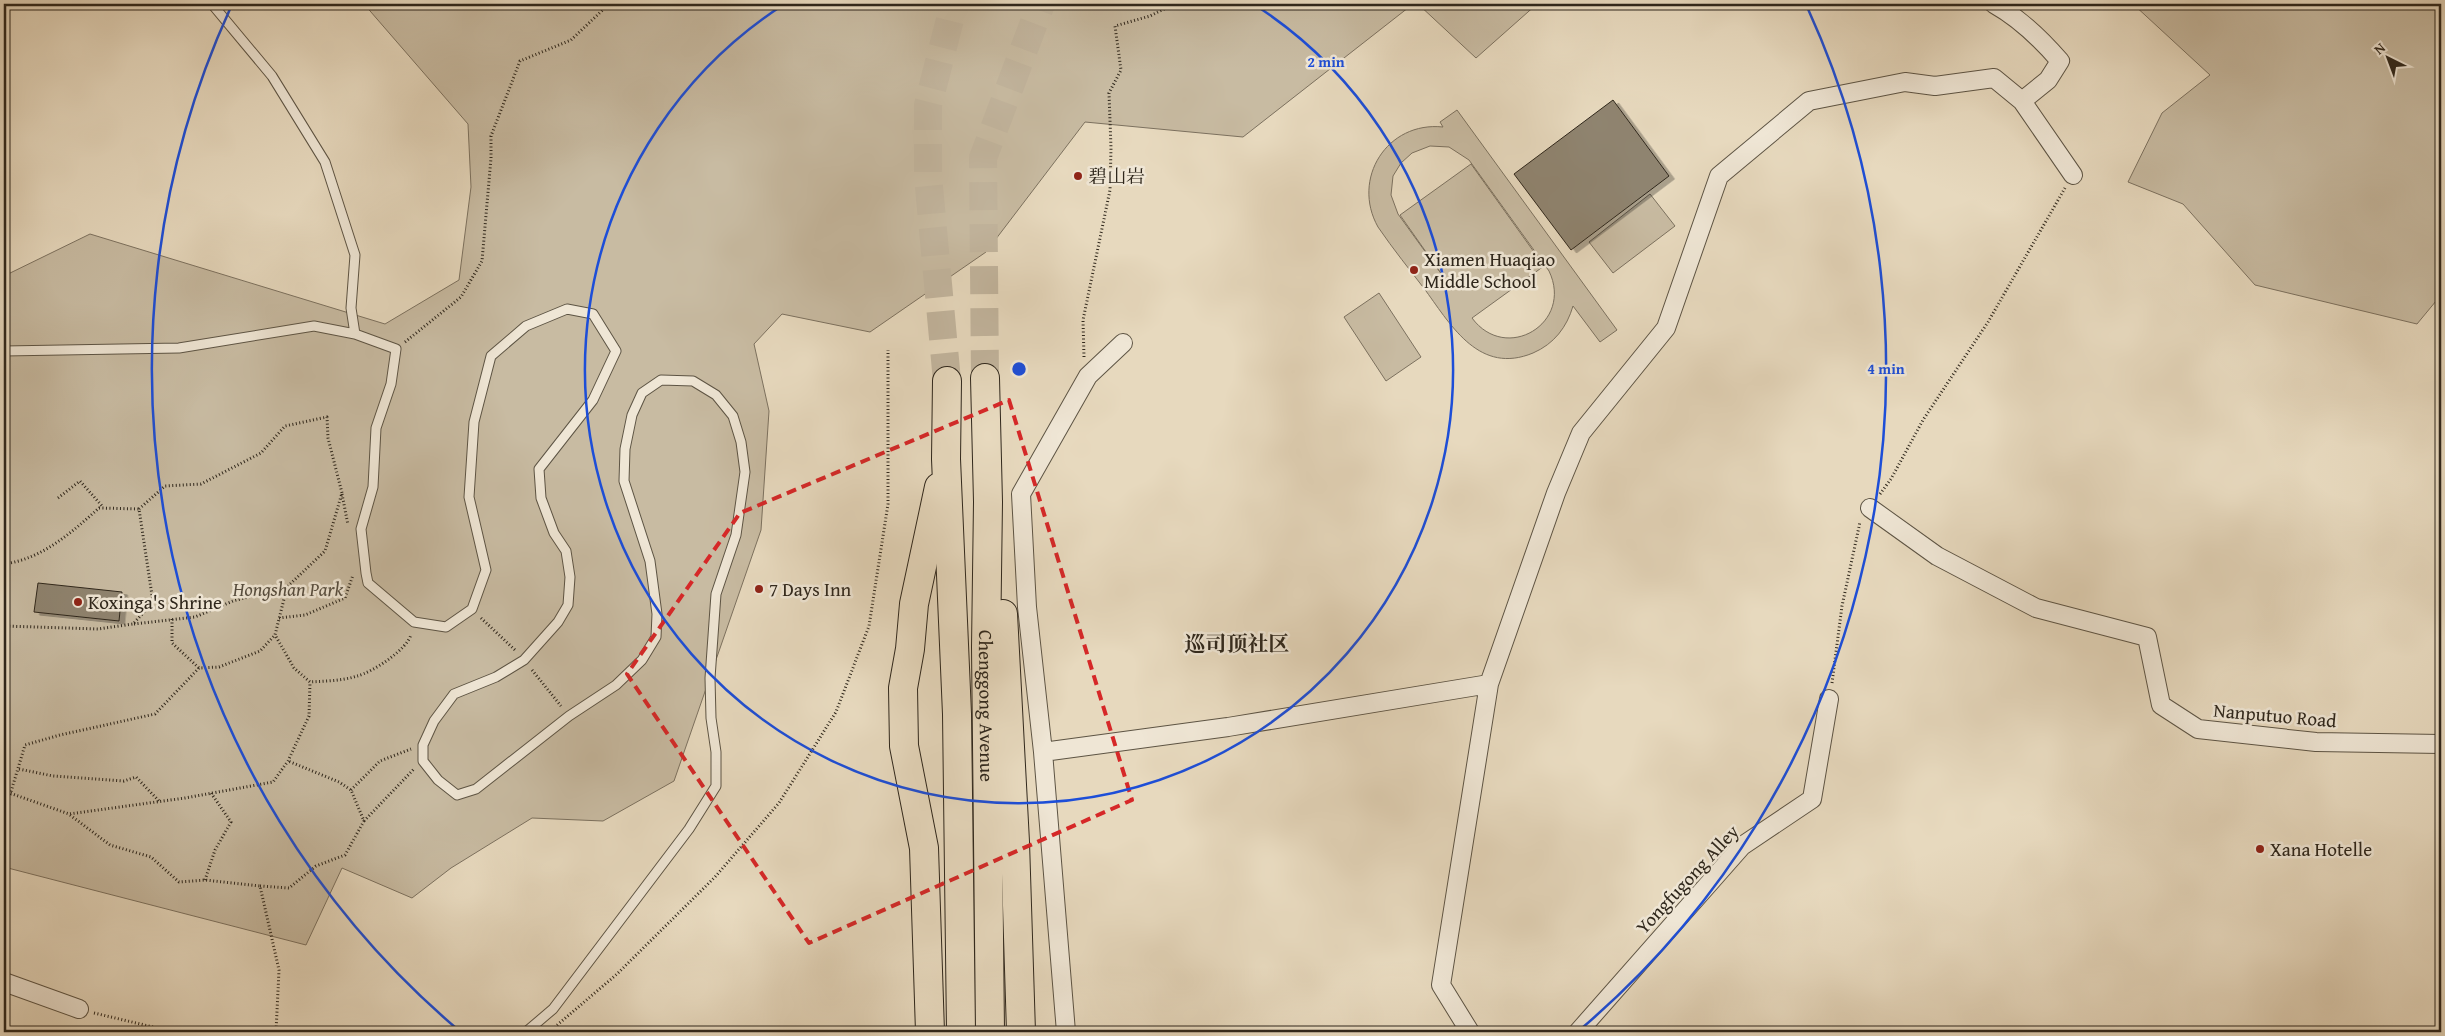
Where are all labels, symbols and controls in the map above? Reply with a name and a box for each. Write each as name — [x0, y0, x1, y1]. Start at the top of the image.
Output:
north arrow — [2362, 32, 2412, 82]
text: N — [2369, 37, 2390, 59]
text: 2 min — [1307, 51, 1345, 72]
place label: 碧山岩 — [1088, 162, 1145, 190]
marker: 碧山岩 — [1072, 170, 1084, 182]
place label: Xiamen Huaqiao Middle School — [1424, 245, 1555, 295]
marker: Xiamen Huaqiao Middle School — [1408, 264, 1420, 276]
text: 4 min — [1867, 358, 1905, 379]
centre of rings — [1010, 360, 1028, 378]
park label: Hongshan Park — [232, 575, 344, 603]
place label: 7 Days Inn — [769, 575, 852, 603]
marker: 7 Days Inn — [753, 583, 765, 595]
place label: Koxinga's Shrine — [88, 588, 222, 616]
marker: Koxinga's Shrine — [72, 596, 84, 608]
district label: 巡司顶社区 — [1185, 628, 1290, 659]
street label: Chenggong Avenue — [972, 630, 1001, 782]
street label: Nanputuo Road — [2212, 696, 2338, 734]
street label: Yongfugong Alley — [1629, 818, 1746, 940]
place label: Xana Hotelle — [2270, 835, 2372, 863]
marker: Xana Hotelle — [2254, 843, 2266, 855]

